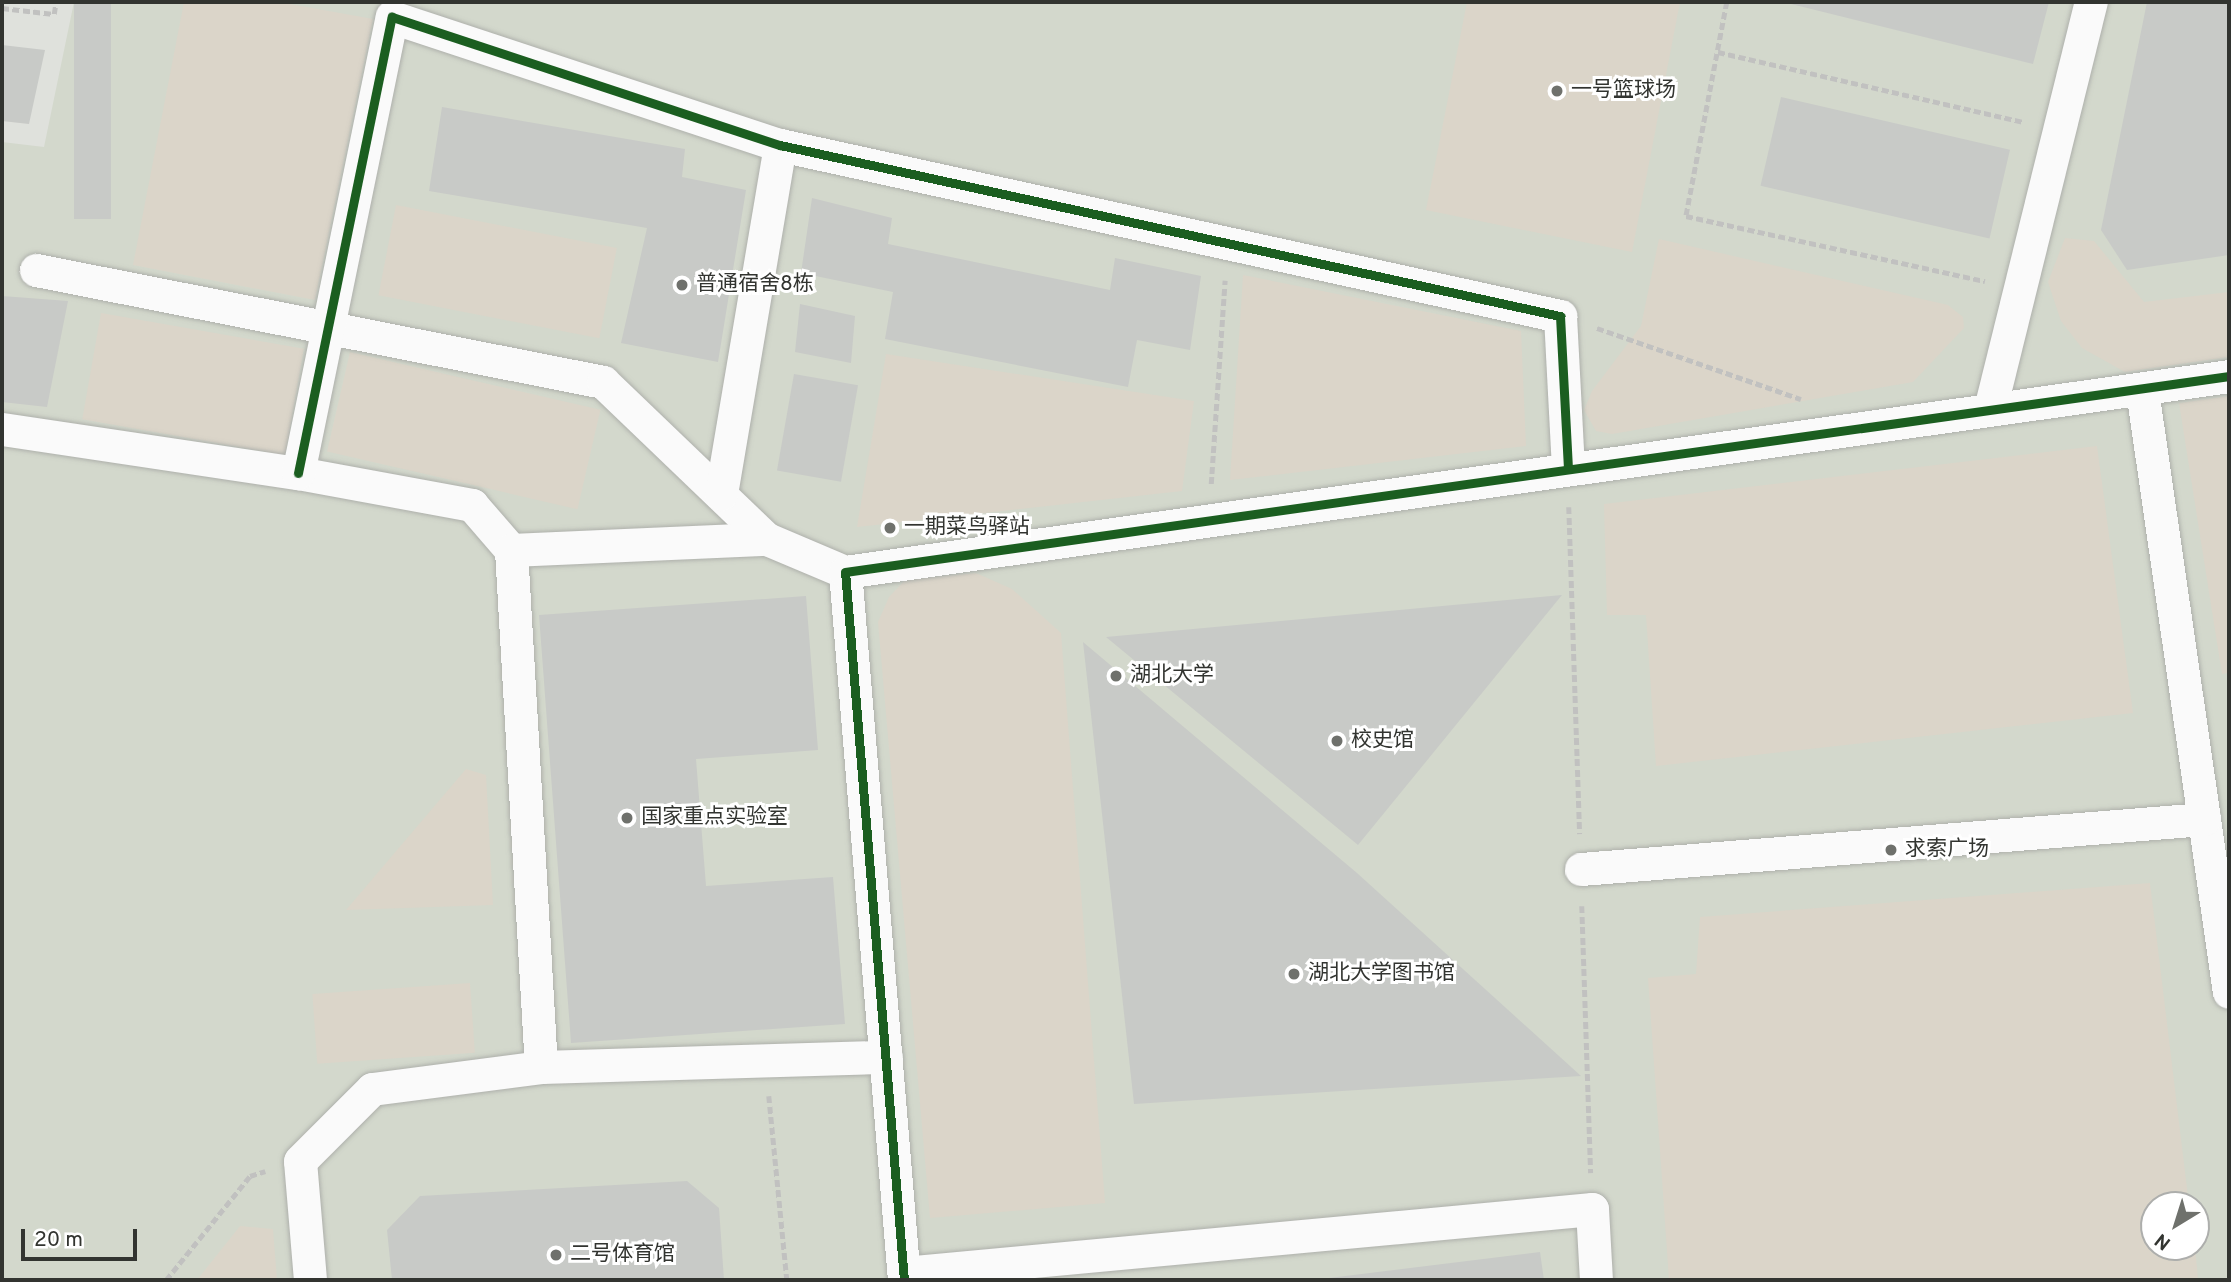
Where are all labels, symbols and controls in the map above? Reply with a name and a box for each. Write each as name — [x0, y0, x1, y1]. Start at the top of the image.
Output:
place label: 一号篮球场 — [1571, 78, 1676, 104]
marker: 一号篮球场 — [1549, 83, 1565, 99]
place label: 普通宿舍8栋 — [696, 272, 814, 298]
marker: 普通宿舍8栋 — [674, 277, 690, 293]
place label: 一期菜鸟驿站 — [904, 515, 1030, 541]
marker: 一期菜鸟驿站 — [882, 520, 898, 536]
place label: 湖北大学 — [1130, 663, 1214, 689]
marker: 湖北大学 — [1108, 668, 1124, 684]
place label: 校史馆 — [1351, 728, 1414, 754]
marker: 校史馆 — [1329, 733, 1345, 749]
place label: 国家重点实验室 — [641, 805, 788, 831]
marker: 国家重点实验室 — [619, 810, 635, 826]
place label: 求索广场 — [1905, 837, 1989, 863]
marker: 求索广场 — [1883, 842, 1899, 858]
place label: 湖北大学图书馆 — [1308, 961, 1455, 987]
marker: 湖北大学图书馆 — [1286, 966, 1302, 982]
north arrow — [2140, 1191, 2210, 1261]
scale bar — [24, 1216, 140, 1260]
text: 20 m — [34, 1227, 83, 1254]
text: N — [2151, 1227, 2176, 1255]
place label: 二号体育馆 — [570, 1242, 675, 1268]
marker: 二号体育馆 — [548, 1247, 564, 1263]

